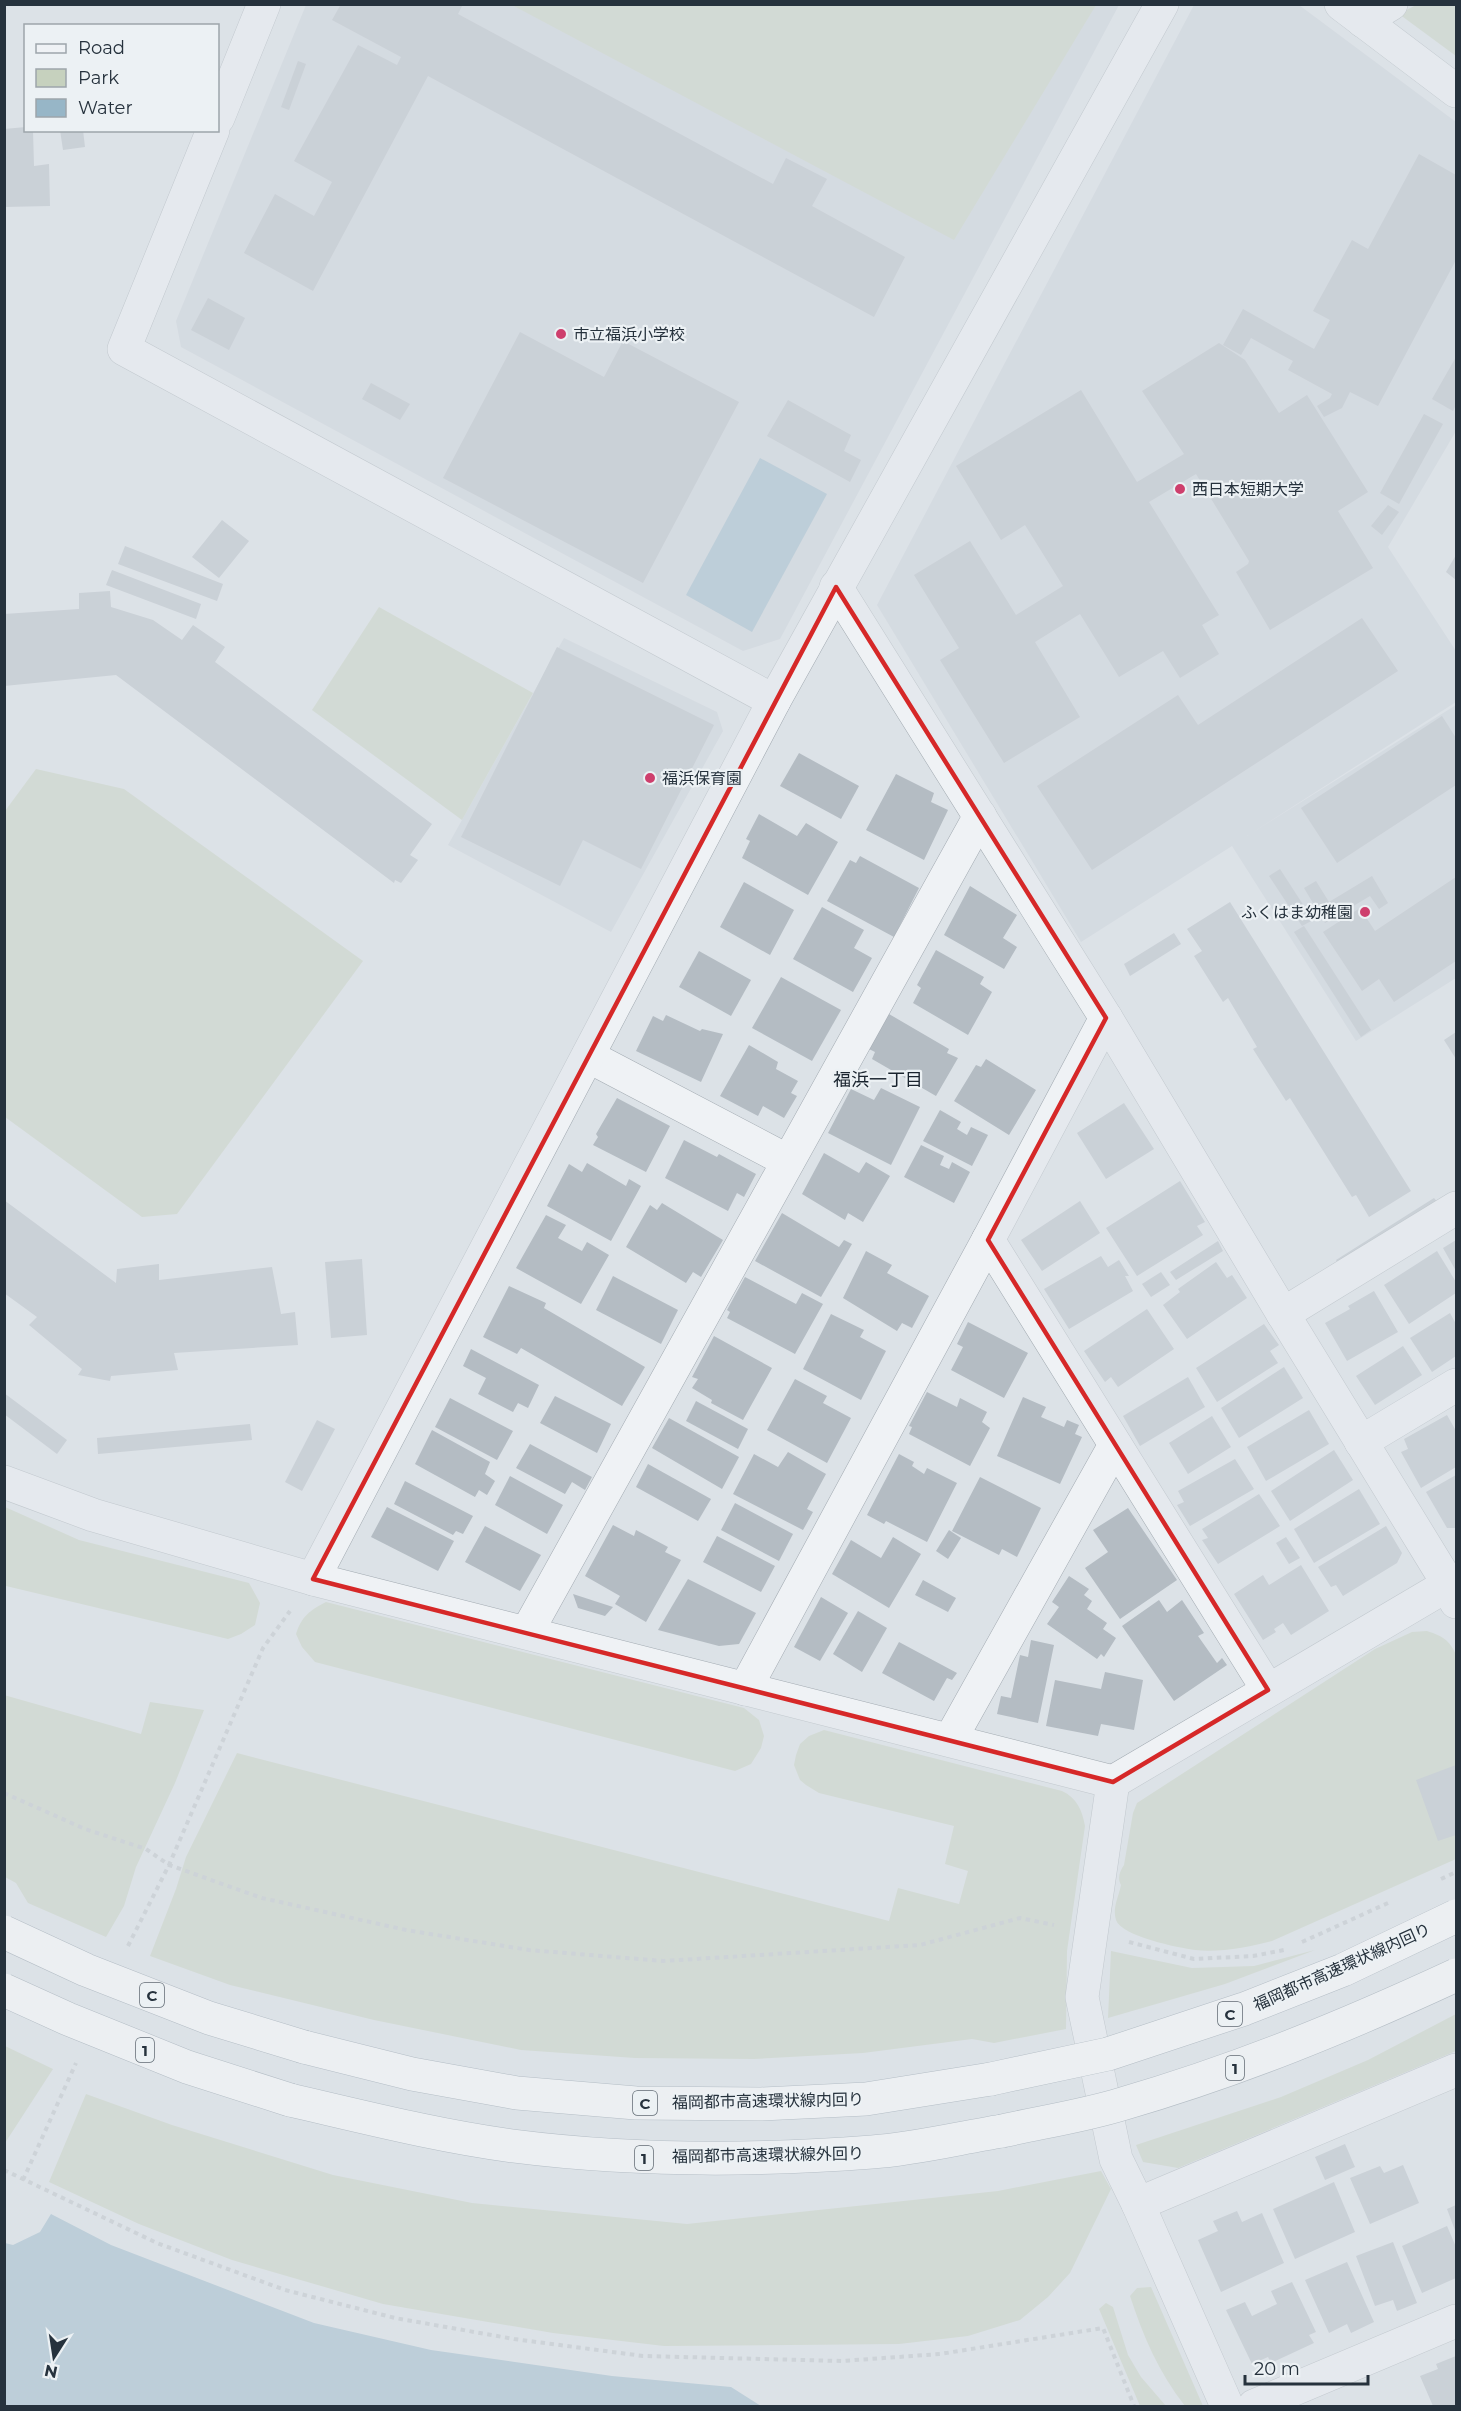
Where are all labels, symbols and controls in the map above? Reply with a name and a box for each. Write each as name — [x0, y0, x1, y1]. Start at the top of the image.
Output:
legend — [24, 24, 219, 132]
text: Road — [78, 37, 125, 59]
text: Park — [78, 67, 119, 89]
text: Water — [78, 97, 133, 119]
place label: 市立福浜小学校 — [573, 325, 685, 344]
marker: 市立福浜小学校 — [554, 327, 568, 341]
place label: 西日本短期大学 — [1192, 480, 1304, 499]
marker: 西日本短期大学 — [1173, 482, 1187, 496]
place label: 福浜保育園 — [662, 769, 742, 788]
marker: 福浜保育園 — [643, 771, 657, 785]
place label: ふくはま幼稚園 — [1241, 903, 1353, 922]
marker: ふくはま幼稚園 — [1358, 905, 1372, 919]
district label: 福浜一丁目 — [833, 1069, 923, 1091]
street label: 福岡都市高速環状線内回り — [1250, 1919, 1434, 2015]
road number: C — [140, 1983, 164, 2007]
road number: C — [1218, 2002, 1242, 2026]
road number: 1 — [136, 2038, 154, 2062]
road number: 1 — [1226, 2056, 1244, 2080]
street label: 福岡都市高速環状線内回り — [672, 2090, 864, 2112]
road number: C — [633, 2091, 657, 2115]
street label: 福岡都市高速環状線外回り — [672, 2144, 864, 2166]
road number: 1 — [635, 2146, 653, 2170]
north arrow — [24, 2327, 84, 2387]
scale bar — [1245, 2348, 1368, 2386]
text: 20 m — [1254, 2358, 1300, 2380]
text: N — [43, 2361, 59, 2382]

